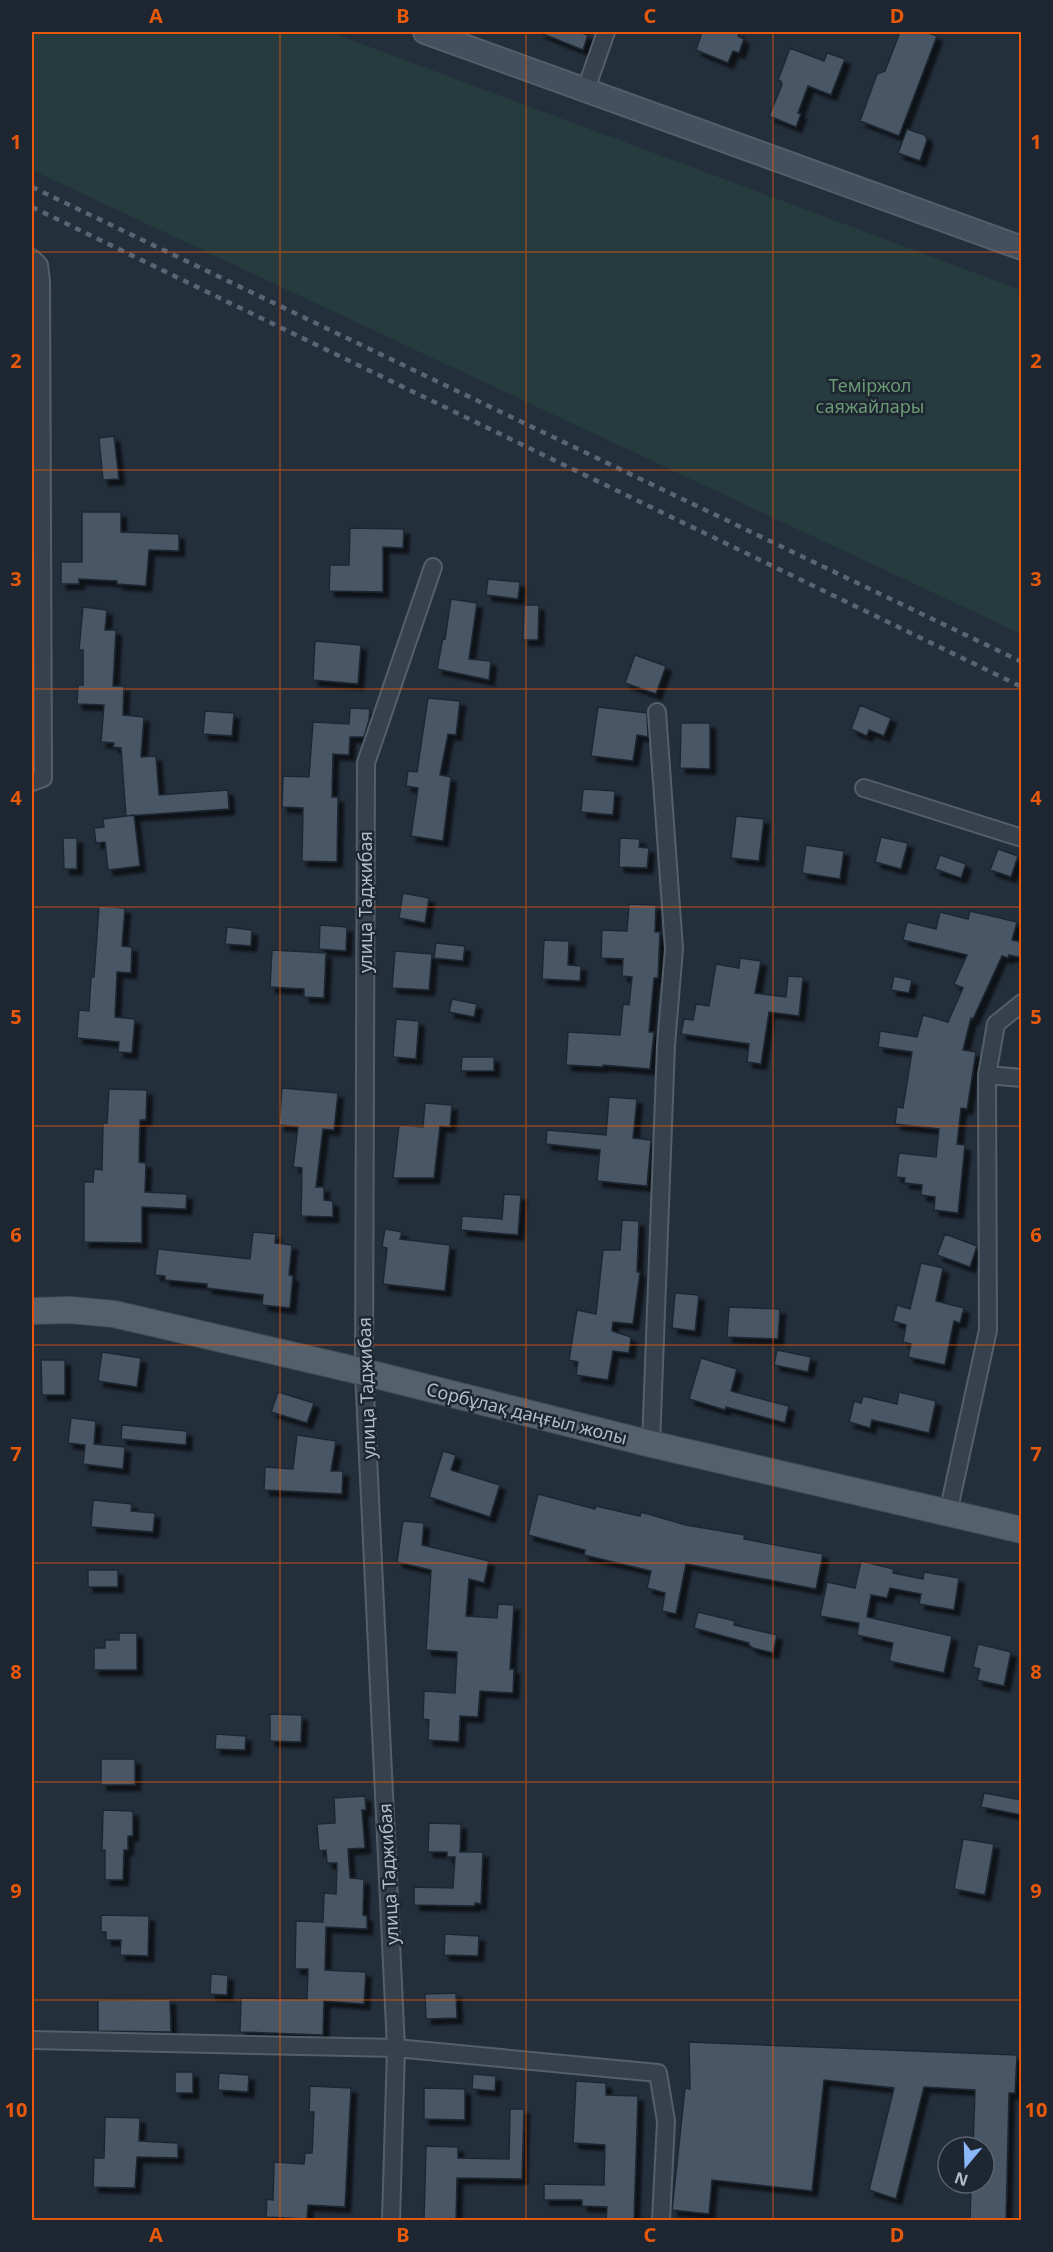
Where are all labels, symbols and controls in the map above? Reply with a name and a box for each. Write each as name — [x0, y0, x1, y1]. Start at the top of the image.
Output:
text: A — [149, 2, 163, 29]
text: B — [396, 2, 410, 29]
text: C — [644, 2, 657, 29]
text: D — [890, 2, 904, 29]
text: 1 — [10, 128, 22, 155]
text: 1 — [1030, 128, 1042, 155]
text: 2 — [10, 347, 22, 374]
text: 2 — [1030, 347, 1042, 374]
park label: Теміржол саяжайлары — [816, 373, 924, 418]
text: 3 — [10, 565, 22, 592]
text: 3 — [1030, 565, 1042, 592]
text: 4 — [10, 784, 22, 811]
text: 4 — [1030, 784, 1042, 811]
street label: улица Таджибая — [353, 831, 377, 973]
text: 5 — [10, 1003, 22, 1030]
text: 5 — [1030, 1003, 1042, 1030]
text: 6 — [10, 1221, 22, 1248]
text: 6 — [1030, 1221, 1042, 1248]
street label: улица Таджибая — [352, 1317, 380, 1459]
street label: Сорбұлақ даңғыл жолы — [424, 1376, 630, 1450]
text: 7 — [10, 1440, 22, 1467]
text: 7 — [1030, 1440, 1042, 1467]
text: 8 — [10, 1658, 22, 1685]
text: 8 — [1030, 1658, 1042, 1685]
street label: улица Таджибая — [372, 1803, 404, 1945]
text: 9 — [10, 1877, 22, 1904]
text: 9 — [1030, 1877, 1042, 1904]
text: 10 — [5, 2096, 27, 2123]
text: 10 — [1025, 2096, 1047, 2123]
north arrow — [936, 2135, 996, 2195]
text: N — [951, 2167, 971, 2192]
text: A — [149, 2221, 163, 2248]
text: B — [396, 2221, 410, 2248]
text: C — [644, 2221, 657, 2248]
text: D — [890, 2221, 904, 2248]

